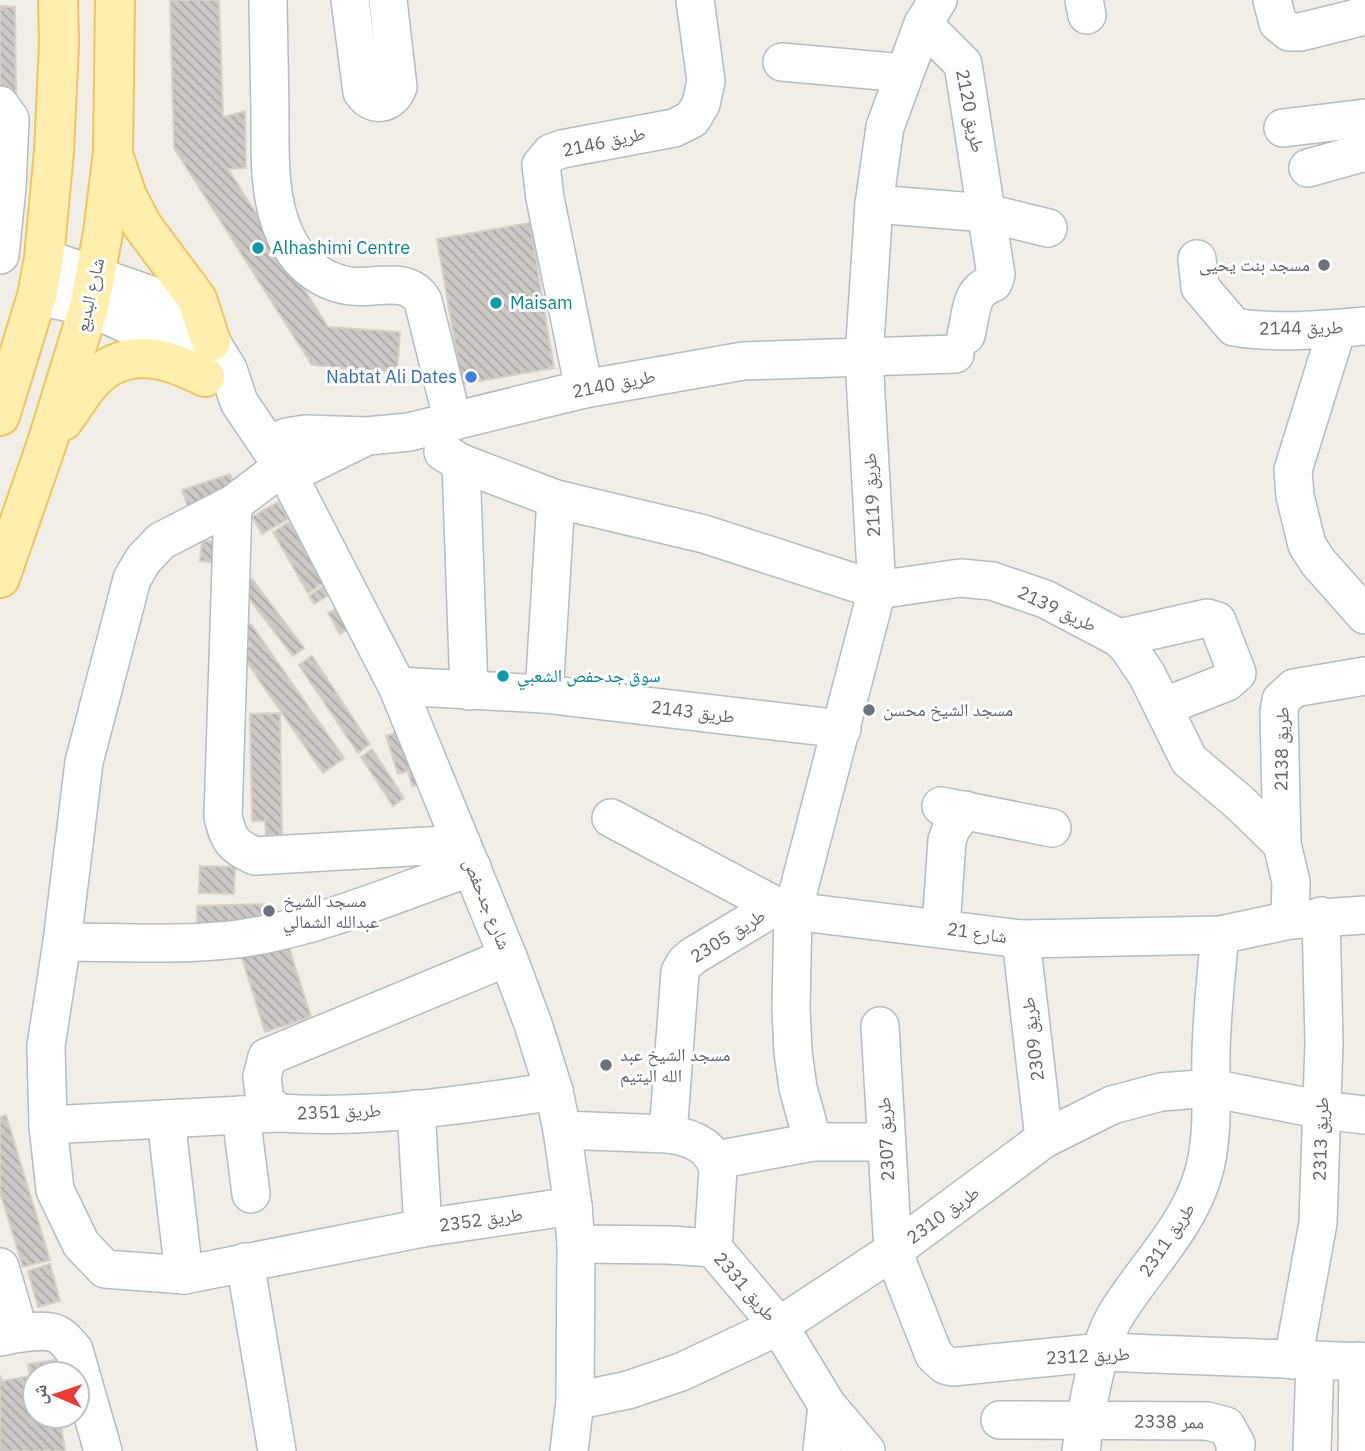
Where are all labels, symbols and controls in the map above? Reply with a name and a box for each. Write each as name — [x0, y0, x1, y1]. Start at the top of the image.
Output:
street label: طريق 2120 — [951, 67, 990, 154]
street label: طريق 2146 — [560, 121, 648, 162]
place label: Alhashimi Centre — [272, 236, 410, 259]
marker: Alhashimi Centre — [250, 240, 266, 256]
place label: مسجد بنت يحيى — [1199, 253, 1310, 276]
street label: شارع البديع — [70, 256, 110, 334]
marker: مسجد بنت يحيى — [1316, 257, 1332, 273]
place label: Maisam — [510, 291, 573, 314]
marker: Maisam — [488, 295, 504, 311]
street label: طريق 2144 — [1259, 315, 1343, 340]
street label: طريق 2140 — [570, 364, 657, 403]
place label: Nabtat Ali Dates — [326, 365, 457, 388]
marker: Nabtat Ali Dates — [463, 369, 479, 385]
street label: طريق 2119 — [858, 452, 885, 538]
street label: طريق 2139 — [1014, 580, 1100, 637]
place label: سوق جدحفص الشعبي — [517, 664, 661, 691]
marker: سوق جدحفص الشعبي — [495, 668, 511, 684]
street label: طريق 2143 — [650, 695, 736, 728]
place label: مسجد الشيخ محسن — [883, 698, 1013, 722]
marker: مسجد الشيخ محسن — [861, 702, 877, 718]
street label: طريق 2138 — [1269, 707, 1294, 791]
street label: شارع جدحفص — [459, 855, 516, 953]
place label: مسجد الشيخ عبدالله الشمالي — [283, 889, 379, 937]
marker: مسجد الشيخ عبدالله الشمالي — [261, 903, 277, 919]
street label: طريق 2305 — [686, 903, 770, 968]
street label: شارع 21 — [946, 917, 1008, 948]
street label: طريق 2309 — [1016, 996, 1049, 1082]
place label: مسجد الشيخ عبد الله اليتيم — [620, 1043, 731, 1088]
marker: مسجد الشيخ عبد الله اليتيم — [598, 1057, 614, 1073]
street label: طريق 2307 — [872, 1096, 899, 1182]
street label: طريق 2313 — [1308, 1096, 1333, 1182]
street label: طريق 2351 — [296, 1099, 382, 1124]
street label: طريق 2310 — [902, 1181, 984, 1249]
street label: طريق 2311 — [1133, 1198, 1200, 1281]
street label: طريق 2352 — [438, 1202, 524, 1237]
street label: طريق 2331 — [709, 1247, 782, 1326]
street label: طريق 2312 — [1045, 1342, 1131, 1369]
north arrow — [21, 1360, 91, 1430]
text: ش — [27, 1384, 51, 1405]
street label: ممر 2338 — [1134, 1409, 1204, 1434]

